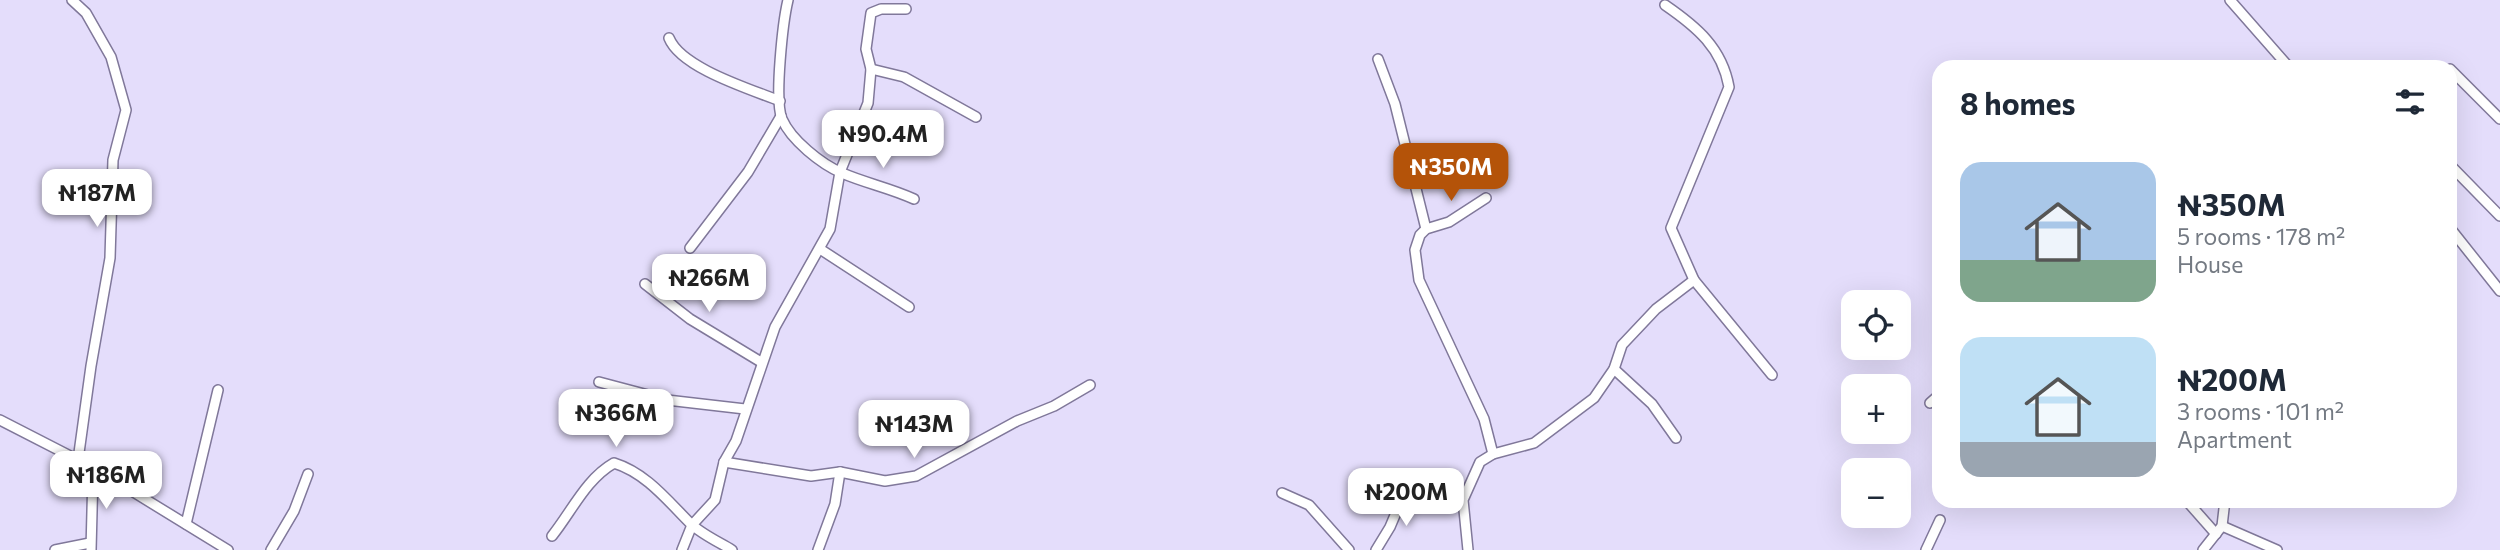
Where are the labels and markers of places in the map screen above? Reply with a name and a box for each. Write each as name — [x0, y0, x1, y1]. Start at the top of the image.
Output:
pin: ₦90.4M — [826, 110, 940, 170]
pin: ₦350M — [1402, 144, 1500, 203]
pin: ₦187M — [48, 170, 146, 229]
pin: ₦266M — [660, 254, 758, 314]
pin: ₦366M — [567, 390, 665, 449]
pin: ₦143M — [865, 400, 963, 460]
pin: ₦186M — [57, 452, 155, 511]
pin: ₦200M — [1357, 468, 1455, 528]

